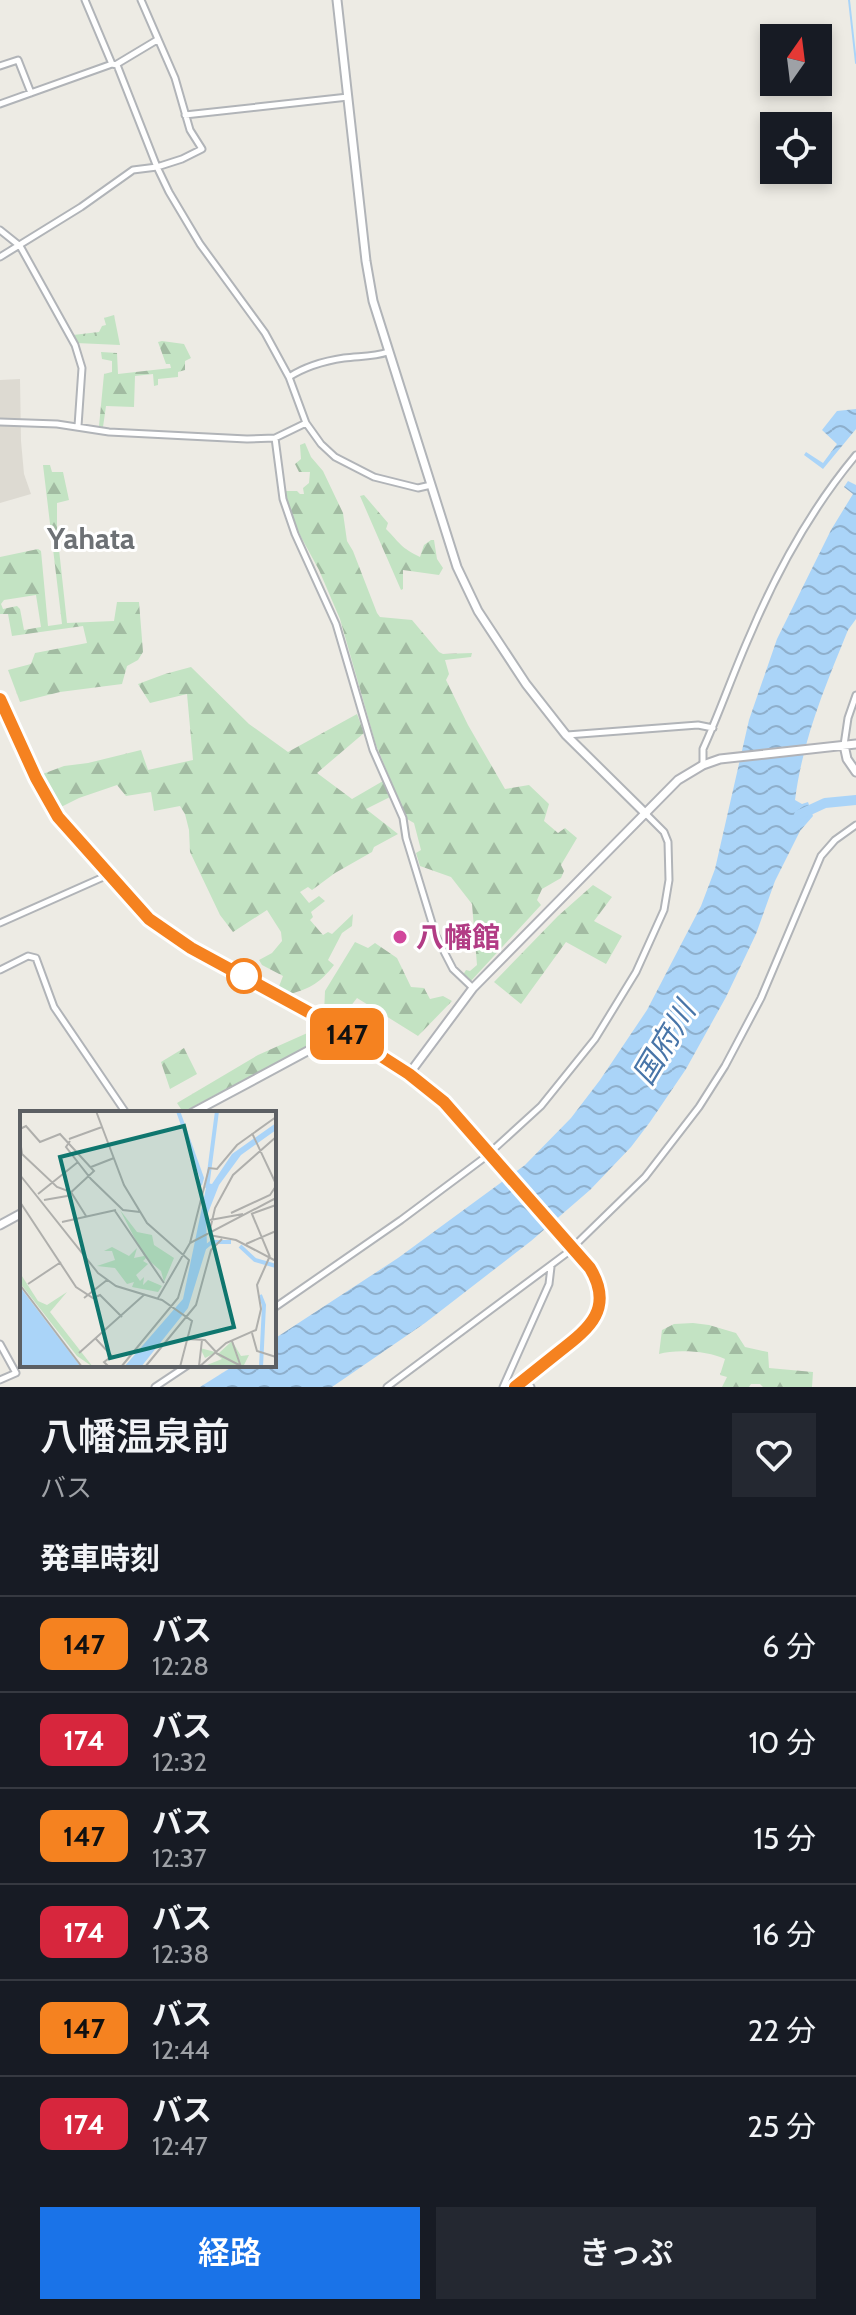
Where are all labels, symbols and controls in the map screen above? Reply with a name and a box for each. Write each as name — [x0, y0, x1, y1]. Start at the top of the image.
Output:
north arrow — [760, 24, 832, 96]
map controls — [760, 24, 832, 184]
button: locate — [760, 112, 832, 184]
district label: Yahata — [46, 520, 135, 557]
place label: 八幡館 — [416, 920, 500, 954]
marker: 八幡館 — [391, 928, 409, 946]
unlabelled marker — [227, 959, 261, 993]
water label: 国府川 — [625, 992, 705, 1091]
line badge: 147 — [301, 1008, 393, 1060]
text: 147 — [326, 1017, 368, 1051]
inset map — [20, 1111, 276, 1367]
text: 八幡温泉前 — [40, 1413, 230, 1460]
button: heart — [732, 1413, 816, 1497]
text: バス — [40, 1472, 92, 1504]
text: 発車時刻 — [40, 1540, 160, 1577]
text: バス — [152, 1612, 212, 1649]
text: 147 — [63, 1627, 105, 1661]
text: 6 分 — [762, 1628, 816, 1665]
text: 12:28 — [152, 1650, 209, 1682]
text: バス — [152, 1708, 212, 1745]
text: 174 — [63, 1723, 105, 1757]
text: 10 分 — [749, 1724, 816, 1761]
text: 12:32 — [152, 1746, 207, 1778]
text: バス — [152, 1804, 212, 1841]
text: 147 — [63, 1819, 105, 1853]
text: 15 分 — [753, 1820, 816, 1857]
text: 12:37 — [152, 1842, 207, 1874]
text: バス — [152, 1900, 212, 1937]
text: 174 — [63, 1915, 105, 1949]
text: 16 分 — [752, 1916, 816, 1953]
text: 12:38 — [152, 1938, 209, 1970]
text: バス — [152, 1996, 212, 2033]
text: 147 — [63, 2011, 105, 2045]
text: 22 分 — [748, 2012, 816, 2049]
text: 12:44 — [152, 2034, 210, 2066]
text: バス — [152, 2092, 212, 2129]
text: 174 — [63, 2107, 105, 2141]
text: 25 分 — [747, 2108, 816, 2145]
text: 12:47 — [152, 2130, 208, 2162]
button: 経路 — [40, 2207, 420, 2299]
button: きっぷ — [436, 2207, 816, 2299]

